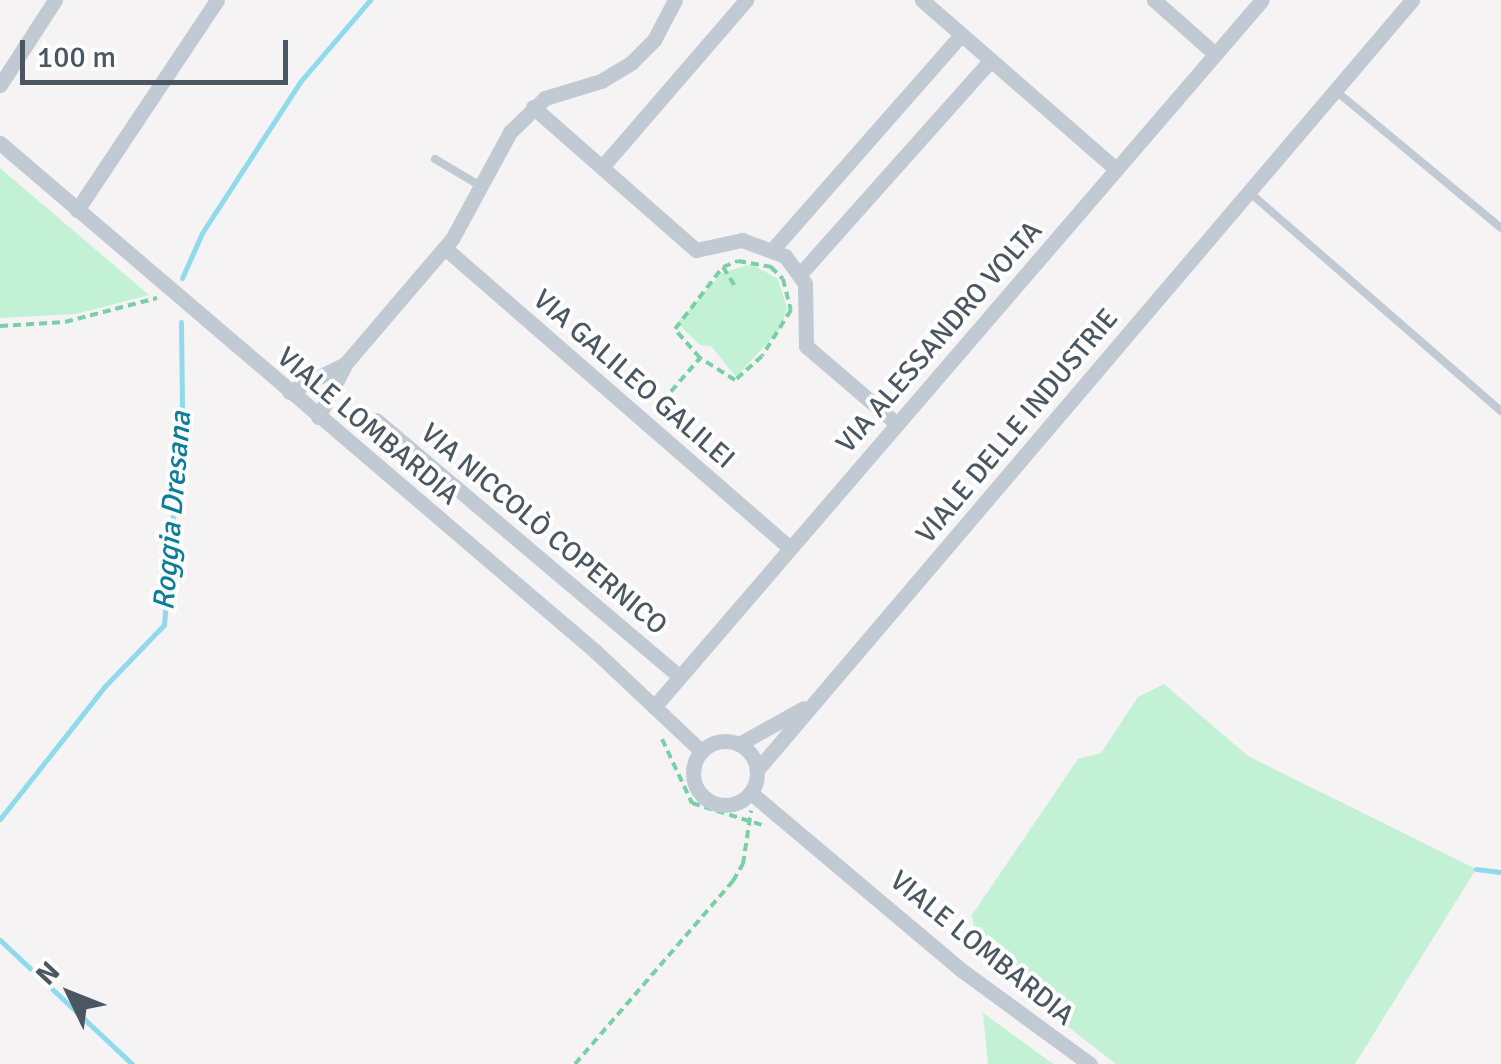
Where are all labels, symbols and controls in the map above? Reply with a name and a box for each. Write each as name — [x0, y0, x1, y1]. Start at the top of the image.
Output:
scale bar — [25, 20, 292, 82]
text: 100 m — [37, 39, 116, 76]
street label: VIA ALESSANDRO VOLTA — [829, 214, 1049, 460]
street label: VIA GALILEO GALILEI — [526, 282, 742, 476]
street label: VIALE DELLE INDUSTRIE — [909, 302, 1125, 550]
street label: VIALE LOMBARDIA — [270, 340, 466, 512]
water label: Roggia Dresana — [146, 410, 200, 612]
street label: VIA NICCOLÒ COPERNICO — [414, 416, 674, 642]
street label: VIALE LOMBARDIA — [883, 864, 1081, 1032]
north arrow — [20, 944, 120, 1044]
text: N — [29, 955, 67, 992]

